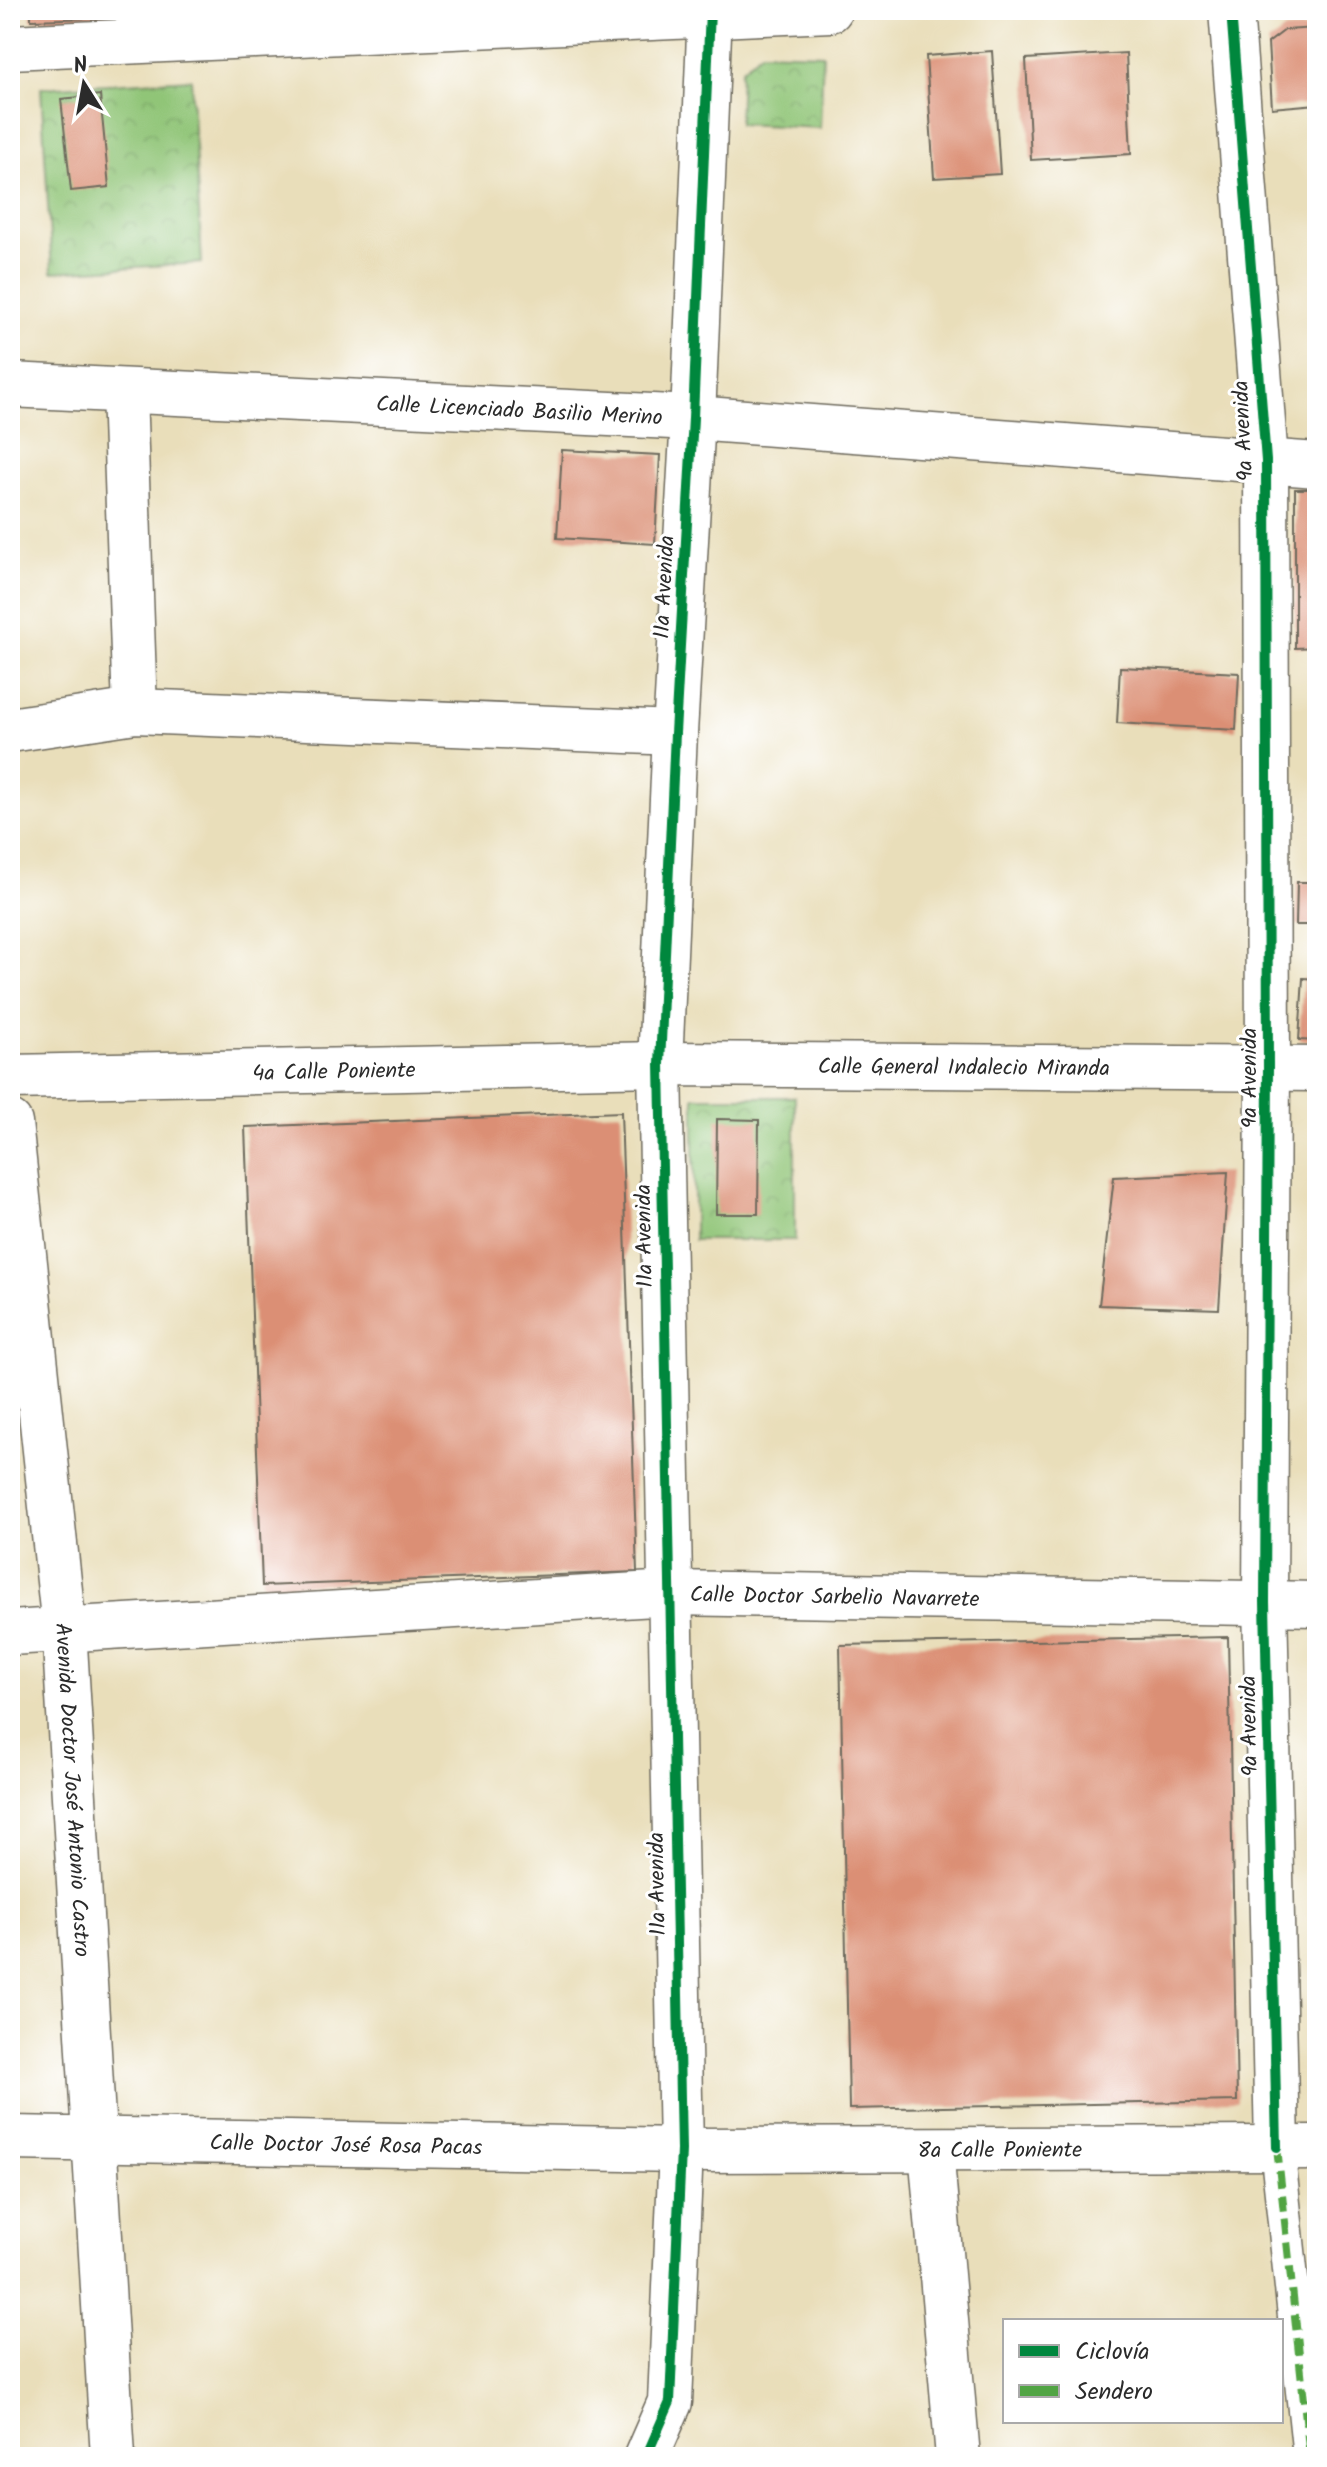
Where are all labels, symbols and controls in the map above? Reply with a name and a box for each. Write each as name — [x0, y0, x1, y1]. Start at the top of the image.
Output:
north arrow — [44, 44, 124, 124]
text: N — [71, 48, 91, 85]
street label: 9a Avenida — [1224, 380, 1265, 482]
street label: Calle Licenciado Basilio Merino — [375, 388, 663, 437]
street label: 11a Avenida — [645, 534, 686, 640]
street label: 9a Avenida — [1233, 1028, 1268, 1128]
street label: Calle General Indalecio Miranda — [818, 1050, 1110, 1087]
street label: 4a Calle Poniente — [252, 1054, 416, 1092]
street label: 11a Avenida — [627, 1184, 664, 1288]
street label: Calle Doctor Sarbelio Navarrete — [690, 1578, 980, 1618]
street label: Avenida Doctor José Antonio Castro — [44, 1622, 98, 1958]
street label: 9a Avenida — [1232, 1675, 1269, 1777]
street label: 11a Avenida — [640, 1832, 677, 1936]
street label: Calle Doctor José Rosa Pacas — [209, 2127, 483, 2166]
street label: 8a Calle Poniente — [918, 2134, 1082, 2169]
legend — [1003, 2319, 1283, 2423]
text: Ciclovía — [1075, 2333, 1150, 2372]
text: Sendero — [1075, 2373, 1153, 2412]

